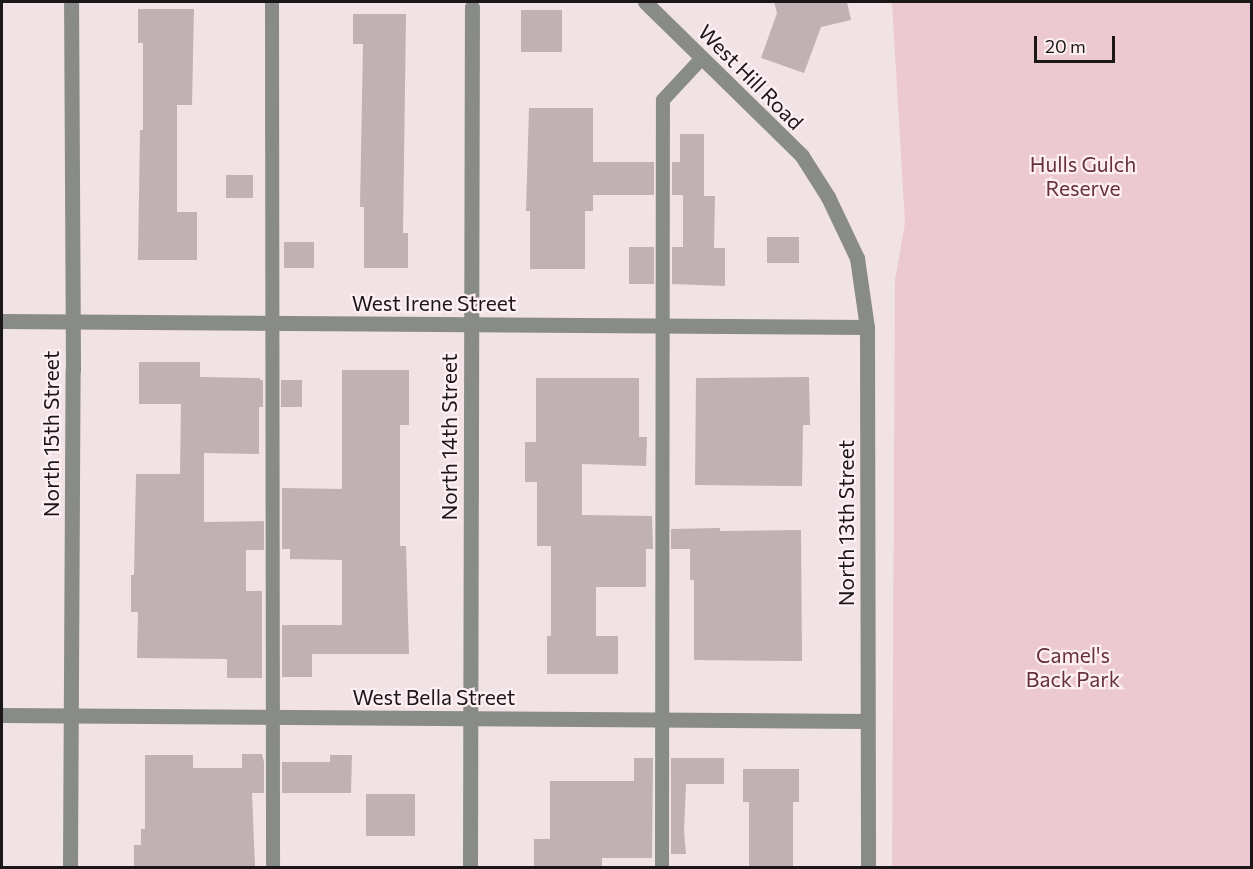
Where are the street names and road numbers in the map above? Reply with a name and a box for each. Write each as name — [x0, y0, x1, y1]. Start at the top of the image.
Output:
street label: West Hill Road — [693, 19, 809, 135]
street label: West Irene Street — [352, 290, 516, 316]
street label: North 15th Street — [38, 351, 64, 517]
street label: North 14th Street — [436, 353, 462, 521]
street label: North 13th Street — [833, 440, 859, 606]
street label: West Bella Street — [353, 684, 515, 710]

